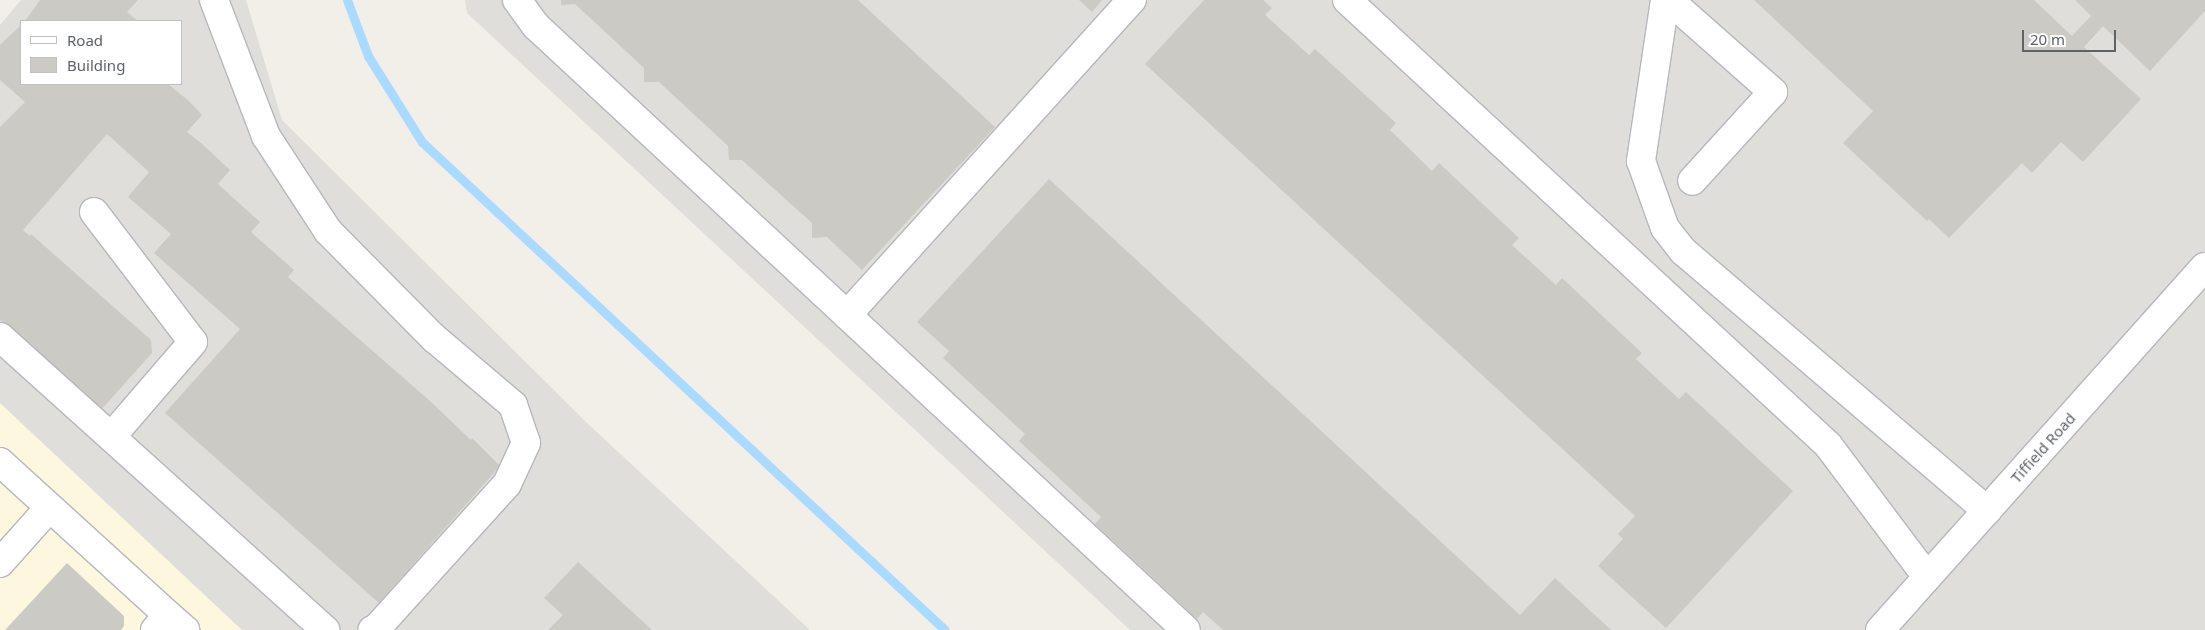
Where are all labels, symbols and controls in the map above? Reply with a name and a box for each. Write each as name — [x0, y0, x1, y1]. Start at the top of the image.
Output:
legend — [20, 20, 182, 85]
scale bar — [2025, 20, 2119, 52]
text: 20 m — [2030, 29, 2065, 49]
text: Road — [67, 30, 103, 50]
text: Building — [67, 55, 125, 75]
street label: Tiffield Road — [2007, 409, 2079, 487]

